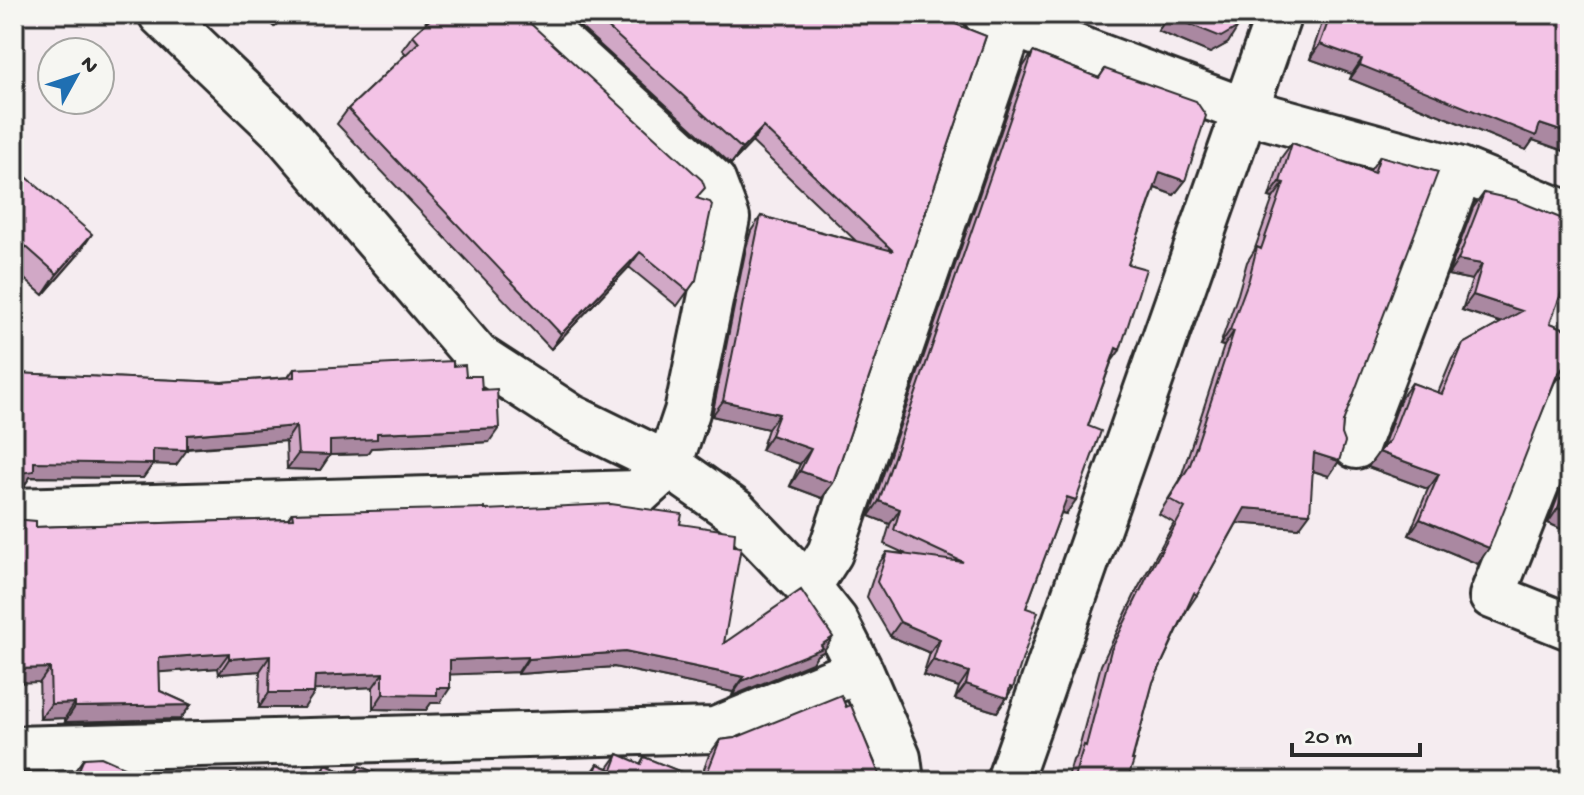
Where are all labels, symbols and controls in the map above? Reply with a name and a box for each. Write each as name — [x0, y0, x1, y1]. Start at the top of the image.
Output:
north arrow — [36, 36, 116, 116]
text: N — [74, 52, 103, 80]
scale bar — [1292, 707, 1420, 757]
text: 20 m — [1304, 724, 1352, 753]

